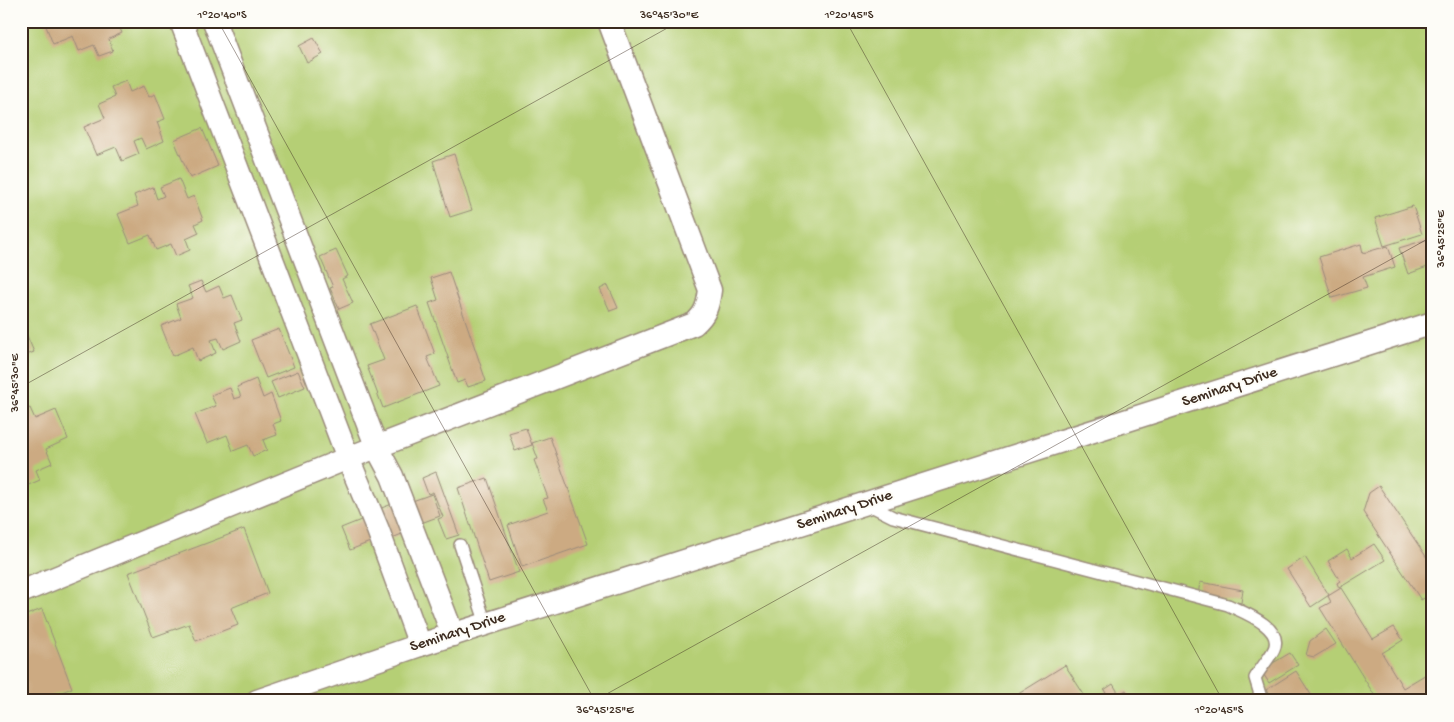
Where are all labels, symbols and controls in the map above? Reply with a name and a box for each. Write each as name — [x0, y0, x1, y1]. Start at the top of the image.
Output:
text: 1°20'40"S — [196, 9, 247, 23]
text: 36°45'30"E — [639, 9, 699, 23]
text: 1°20'45"S — [824, 9, 874, 23]
text: 36°45'25"E — [1435, 210, 1449, 269]
text: 36°45'30"E — [9, 353, 23, 413]
street label: Seminary Drive — [1180, 363, 1281, 412]
street label: Seminary Drive — [795, 486, 896, 535]
street label: Seminary Drive — [408, 608, 509, 657]
text: 36°45'25"E — [575, 704, 634, 718]
text: 1°20'45"S — [1194, 704, 1244, 718]

